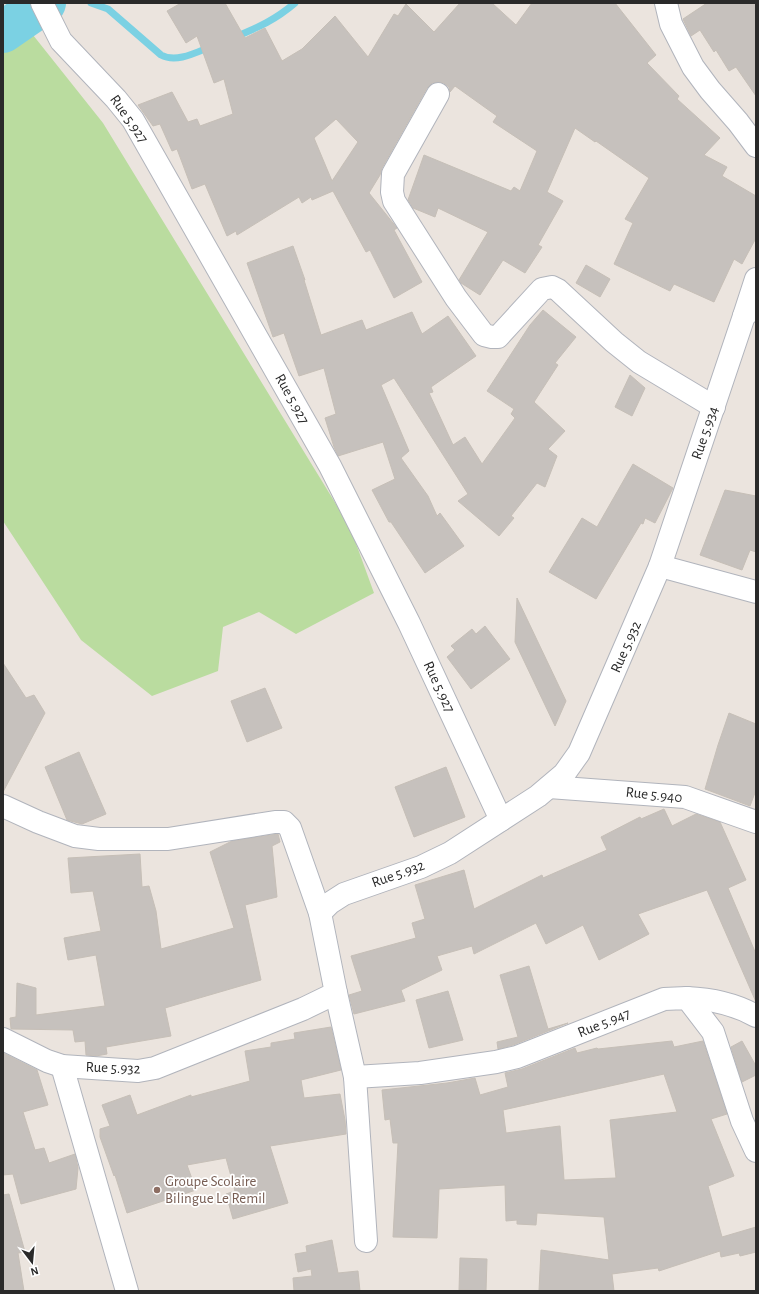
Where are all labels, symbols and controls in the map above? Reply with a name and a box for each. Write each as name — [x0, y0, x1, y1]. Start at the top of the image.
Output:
street label: Rue 5.927 — [107, 92, 151, 146]
street label: Rue 5.927 — [272, 371, 312, 427]
street label: Rue 5.934 — [689, 404, 721, 462]
street label: Rue 5.932 — [608, 619, 644, 675]
street label: Rue 5.927 — [421, 659, 457, 715]
street label: Rue 5.940 — [625, 785, 683, 805]
street label: Rue 5.932 — [370, 858, 426, 890]
street label: Rue 5.947 — [576, 1006, 632, 1040]
street label: Rue 5.932 — [85, 1060, 141, 1076]
place label: Groupe Scolaire Bilingue Le Remil — [165, 1174, 266, 1206]
marker: Groupe Scolaire Bilingue Le Remil — [152, 1185, 162, 1195]
north arrow — [12, 1242, 52, 1282]
text: N — [29, 1265, 40, 1277]

